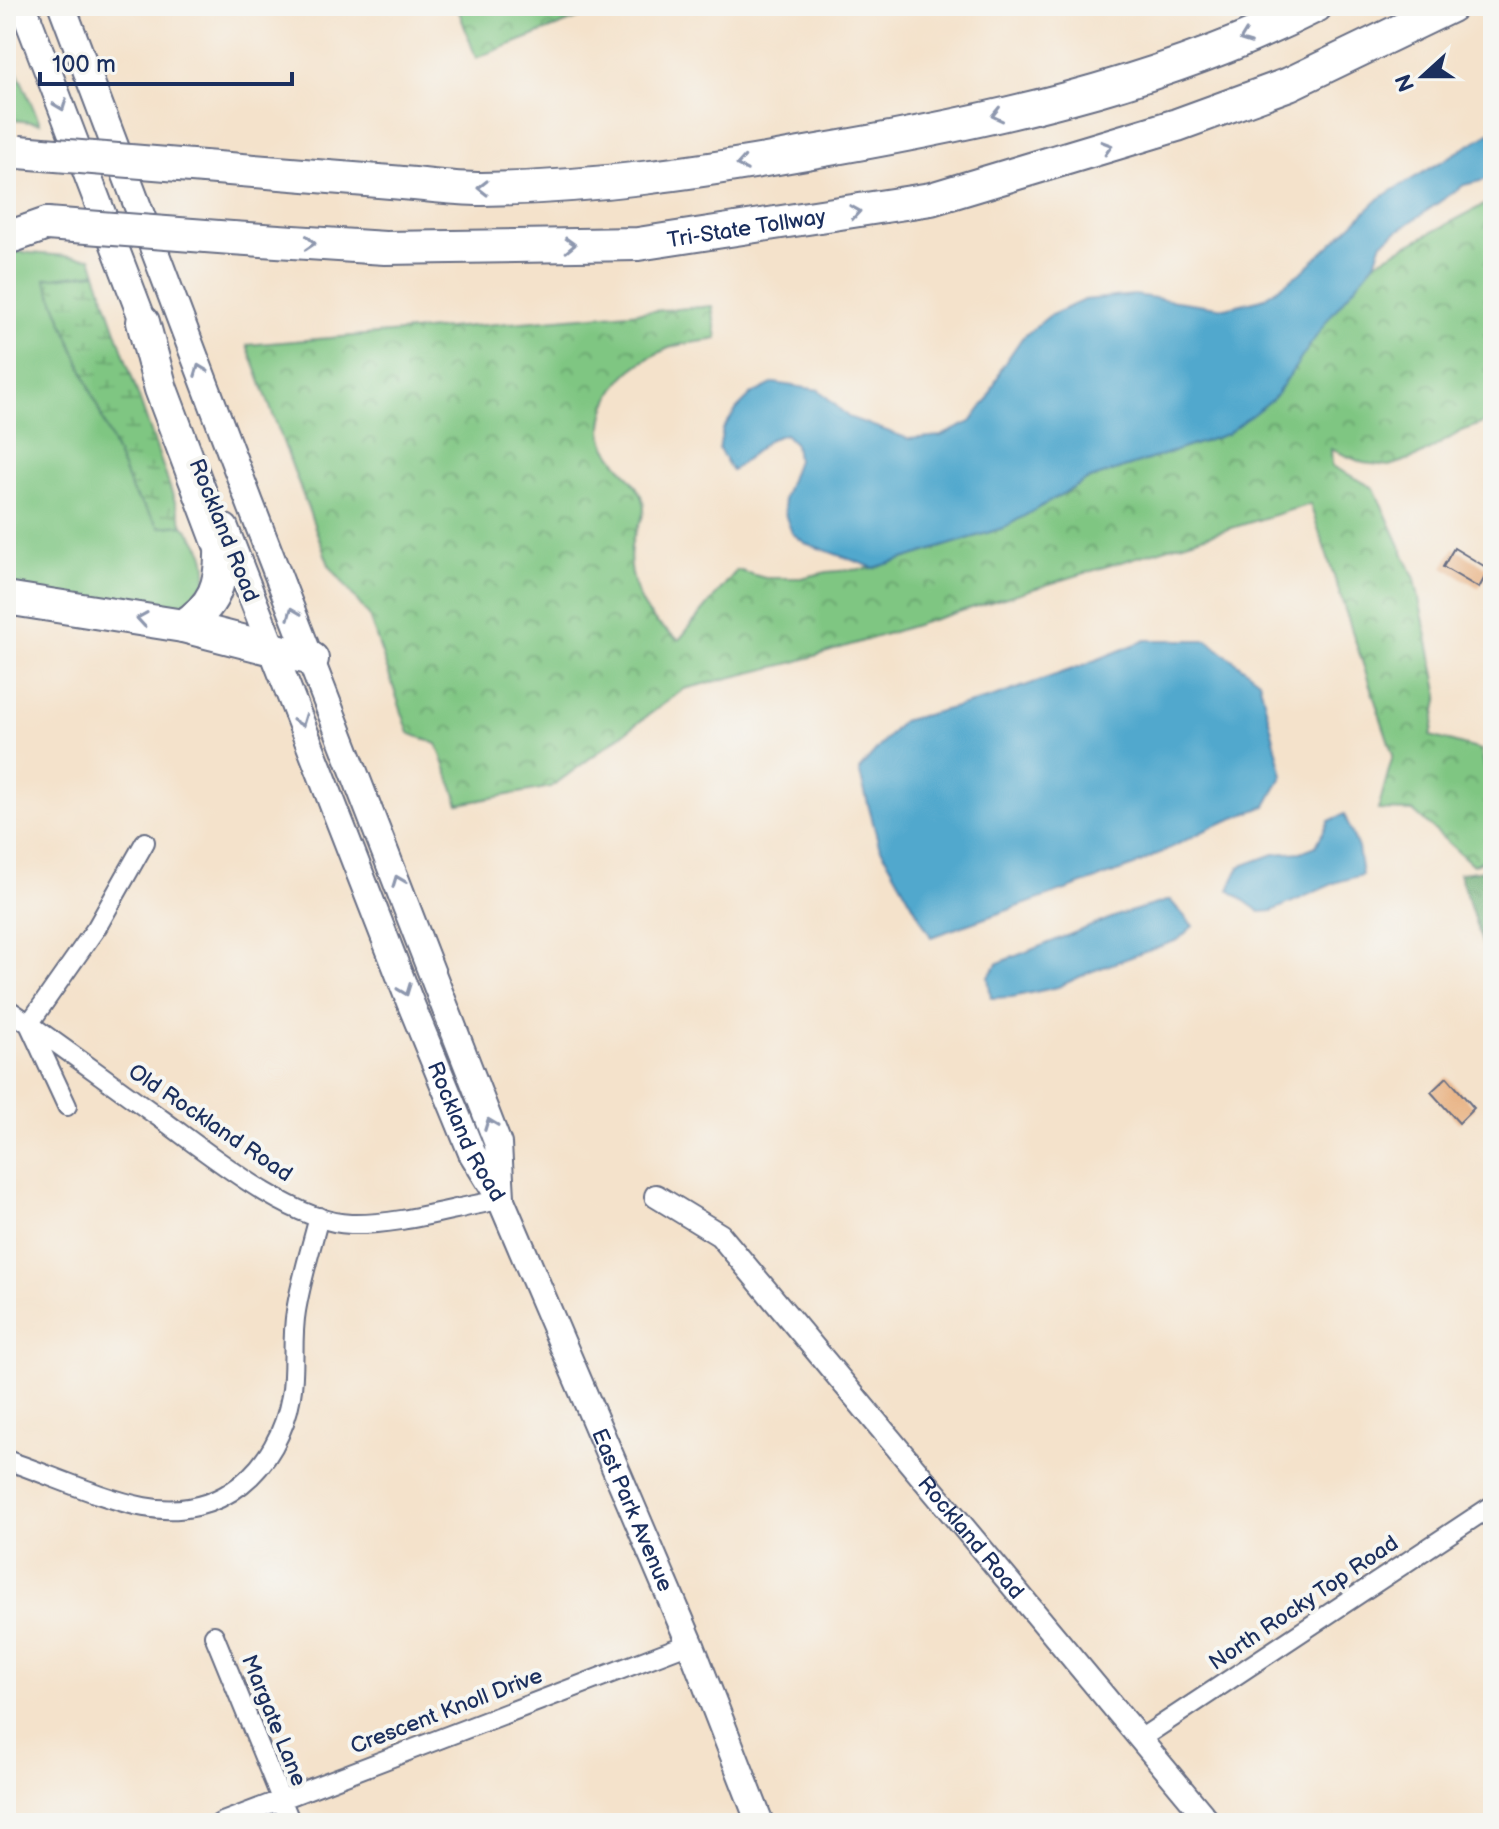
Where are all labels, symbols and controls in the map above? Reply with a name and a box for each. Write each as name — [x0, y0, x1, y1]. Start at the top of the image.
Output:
one-way arrow — [1239, 28, 1253, 45]
scale bar — [40, 36, 292, 86]
north arrow — [1383, 36, 1463, 116]
text: 100 m — [52, 50, 116, 79]
text: N — [1390, 70, 1421, 95]
one-way arrow — [51, 97, 67, 111]
one-way arrow — [991, 106, 1004, 123]
one-way arrow — [1099, 140, 1113, 156]
one-way arrow — [735, 155, 749, 172]
one-way arrow — [476, 179, 489, 197]
street label: Tri-State Tollway — [666, 203, 828, 254]
one-way arrow — [849, 204, 862, 221]
one-way arrow — [304, 234, 317, 251]
one-way arrow — [564, 237, 577, 254]
one-way arrow — [193, 364, 210, 378]
street label: Rockland Road — [183, 455, 265, 606]
one-way arrow — [287, 607, 303, 621]
one-way arrow — [135, 612, 149, 629]
one-way arrow — [291, 713, 308, 727]
one-way arrow — [391, 875, 408, 889]
one-way arrow — [395, 982, 412, 996]
street label: Old Rockland Road — [123, 1058, 297, 1188]
street label: Rockland Road — [421, 1058, 511, 1207]
one-way arrow — [483, 1118, 500, 1132]
street label: East Park Avenue — [585, 1425, 678, 1596]
street label: Rockland Road — [911, 1471, 1030, 1605]
street label: North Rocky Top Road — [1204, 1530, 1404, 1677]
street label: Margate Lane — [235, 1651, 312, 1790]
street label: Crescent Knoll Drive — [347, 1662, 546, 1760]

